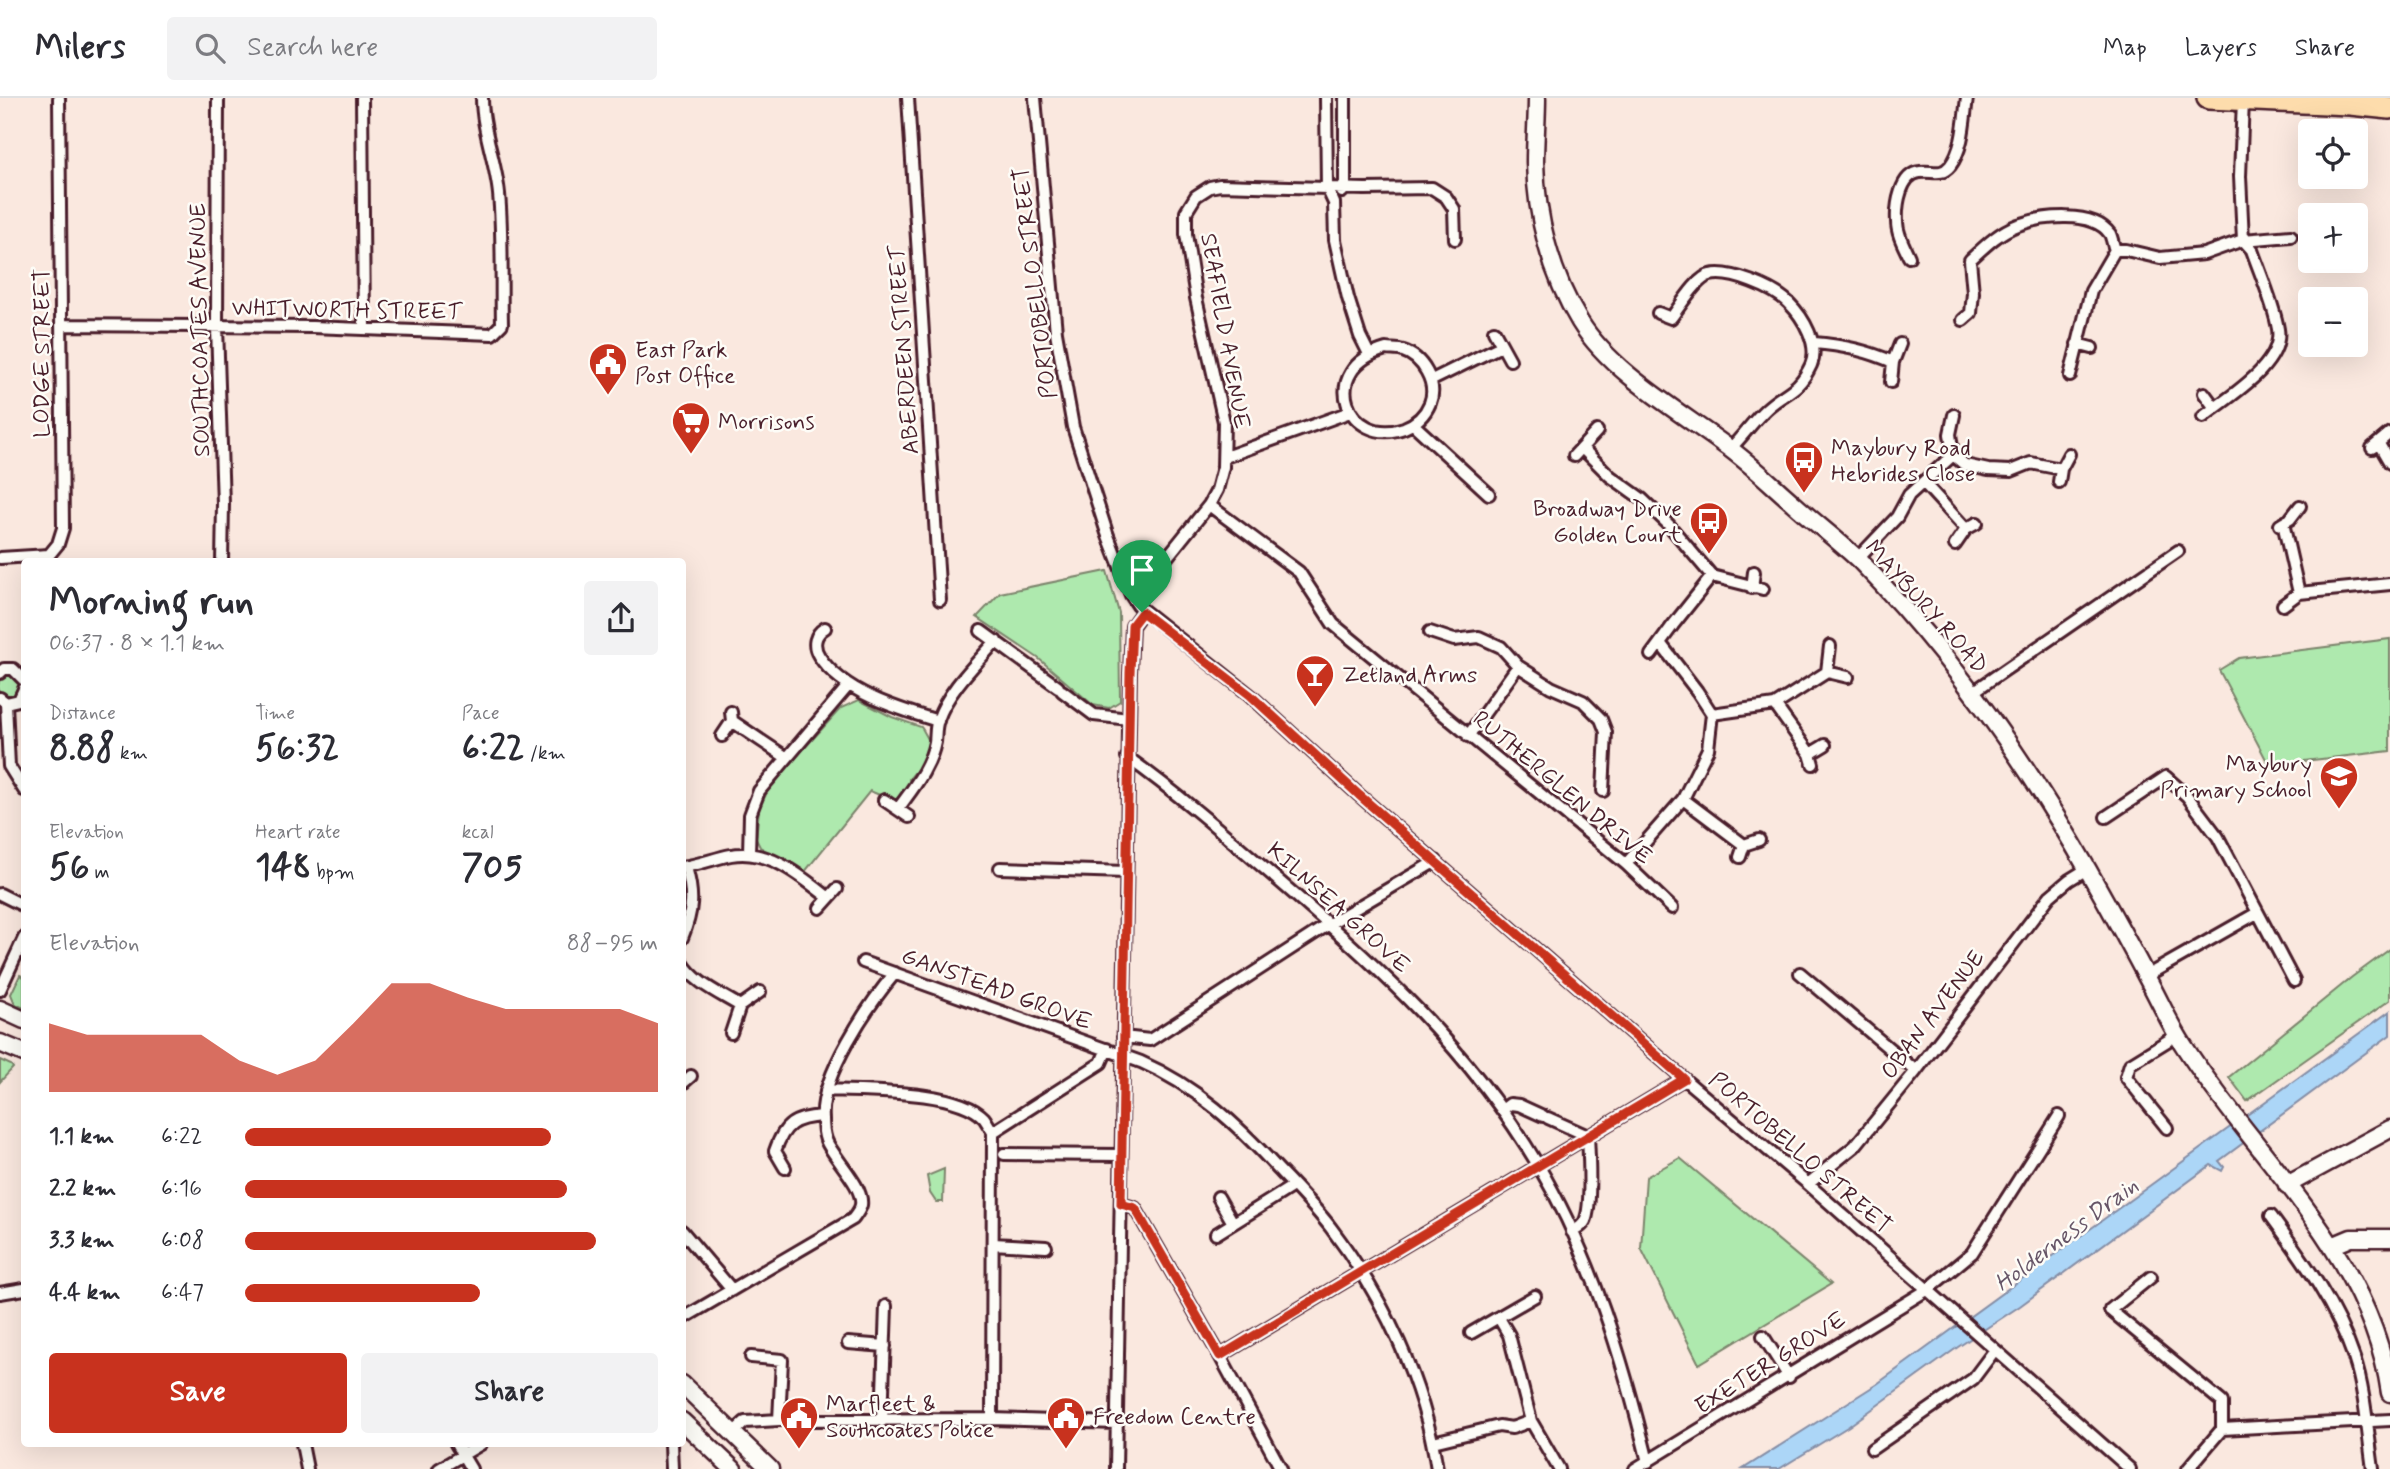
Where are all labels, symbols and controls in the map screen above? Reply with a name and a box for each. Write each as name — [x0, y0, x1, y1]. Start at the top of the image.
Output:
search box — [167, 17, 657, 80]
text: Milers — [35, 26, 125, 70]
icon: search — [191, 29, 229, 67]
text: Search here — [247, 31, 378, 65]
text: Map — [2103, 33, 2147, 64]
text: Layers — [2185, 33, 2257, 64]
text: Share — [2295, 33, 2355, 64]
map controls — [2298, 119, 2368, 357]
button: locate — [2298, 119, 2368, 189]
street label: PORTOBELLO STREET — [1007, 165, 1065, 400]
street label: SOUTHCOATES AVENUE — [184, 203, 218, 457]
button: + — [2298, 203, 2368, 273]
street label: SEAFIELD AVENUE — [1192, 231, 1256, 432]
street label: ABERDEEN STREET — [883, 243, 927, 455]
street label: LODGE STREET — [28, 268, 58, 438]
button: − — [2298, 287, 2368, 357]
street label: WHITWORTH STREET — [231, 294, 464, 328]
place label: East Park Post Office — [635, 336, 735, 392]
public building icon: East Park Post Office — [587, 341, 629, 396]
supermarket icon: Morrisons — [670, 400, 712, 455]
place label: Morrisons — [718, 408, 815, 438]
place label: Maybury Road Hebrides Close — [1831, 434, 1975, 490]
bus stop icon: Maybury Road Hebrides Close — [1783, 439, 1825, 494]
place label: Broadway Drive Golden Court — [1533, 495, 1682, 551]
bus stop icon: Broadway Drive Golden Court — [1688, 500, 1730, 555]
street label: MAYBURY ROAD — [1857, 534, 1994, 681]
pin — [1112, 540, 1172, 612]
icon: arrive — [1123, 551, 1161, 589]
text: Morning run — [49, 578, 254, 627]
button: share — [584, 581, 658, 655]
text: 06:37 · 8 × 1.1 km — [49, 629, 225, 659]
bar icon: Zetland Arms — [1294, 653, 1336, 708]
place label: Zetland Arms — [1342, 661, 1477, 691]
text: Distance — [49, 701, 116, 726]
text: Time — [255, 701, 295, 726]
text: Pace — [462, 701, 499, 726]
street label: RUTHERGLEN DRIVE — [1466, 705, 1658, 872]
text: 8.88 — [49, 726, 115, 772]
text: 56:32 — [255, 726, 339, 772]
text: 6:22 — [462, 726, 525, 772]
text: km — [115, 741, 148, 766]
text: /km — [525, 741, 566, 766]
place label: Maybury Primary School — [2160, 750, 2312, 806]
school or university icon: Maybury Primary School — [2318, 755, 2360, 810]
text: Elevation — [49, 820, 124, 845]
text: Heart rate — [255, 820, 341, 845]
text: kcal — [462, 820, 494, 845]
street label: KILNSEA GROVE — [1260, 836, 1416, 981]
text: 56 — [49, 845, 89, 891]
text: 148 — [255, 845, 311, 891]
text: 705 — [462, 845, 522, 891]
text: m — [89, 860, 110, 885]
text: bpm — [311, 860, 355, 885]
text: Elevation — [49, 929, 140, 959]
text: 88–95 m — [567, 929, 658, 959]
street label: GANSTEAD GROVE — [897, 941, 1096, 1038]
street label: OBAN AVENUE — [1875, 944, 1992, 1086]
street label: PORTOBELLO STREET — [1702, 1066, 1898, 1241]
text: 1.1 km — [49, 1122, 114, 1152]
text: 6:22 — [161, 1122, 202, 1152]
water label: Holderness Drain — [1989, 1171, 2145, 1300]
text: 2.2 km — [49, 1174, 116, 1204]
text: 6:16 — [161, 1174, 202, 1204]
text: 3.3 km — [49, 1226, 114, 1256]
text: 6:08 — [161, 1226, 204, 1256]
text: 4.4 km — [49, 1278, 120, 1308]
text: 6:47 — [161, 1278, 204, 1308]
street label: EXETER GROVE — [1690, 1305, 1852, 1422]
button: Save — [49, 1353, 347, 1433]
button: Share — [361, 1353, 658, 1433]
place label: Marfleet & Southcoates Police — [826, 1390, 994, 1446]
public building icon: Marfleet & Southcoates Police — [778, 1395, 820, 1450]
public building icon: Freedom Centre — [1045, 1395, 1087, 1450]
place label: Freedom Centre — [1093, 1403, 1256, 1433]

